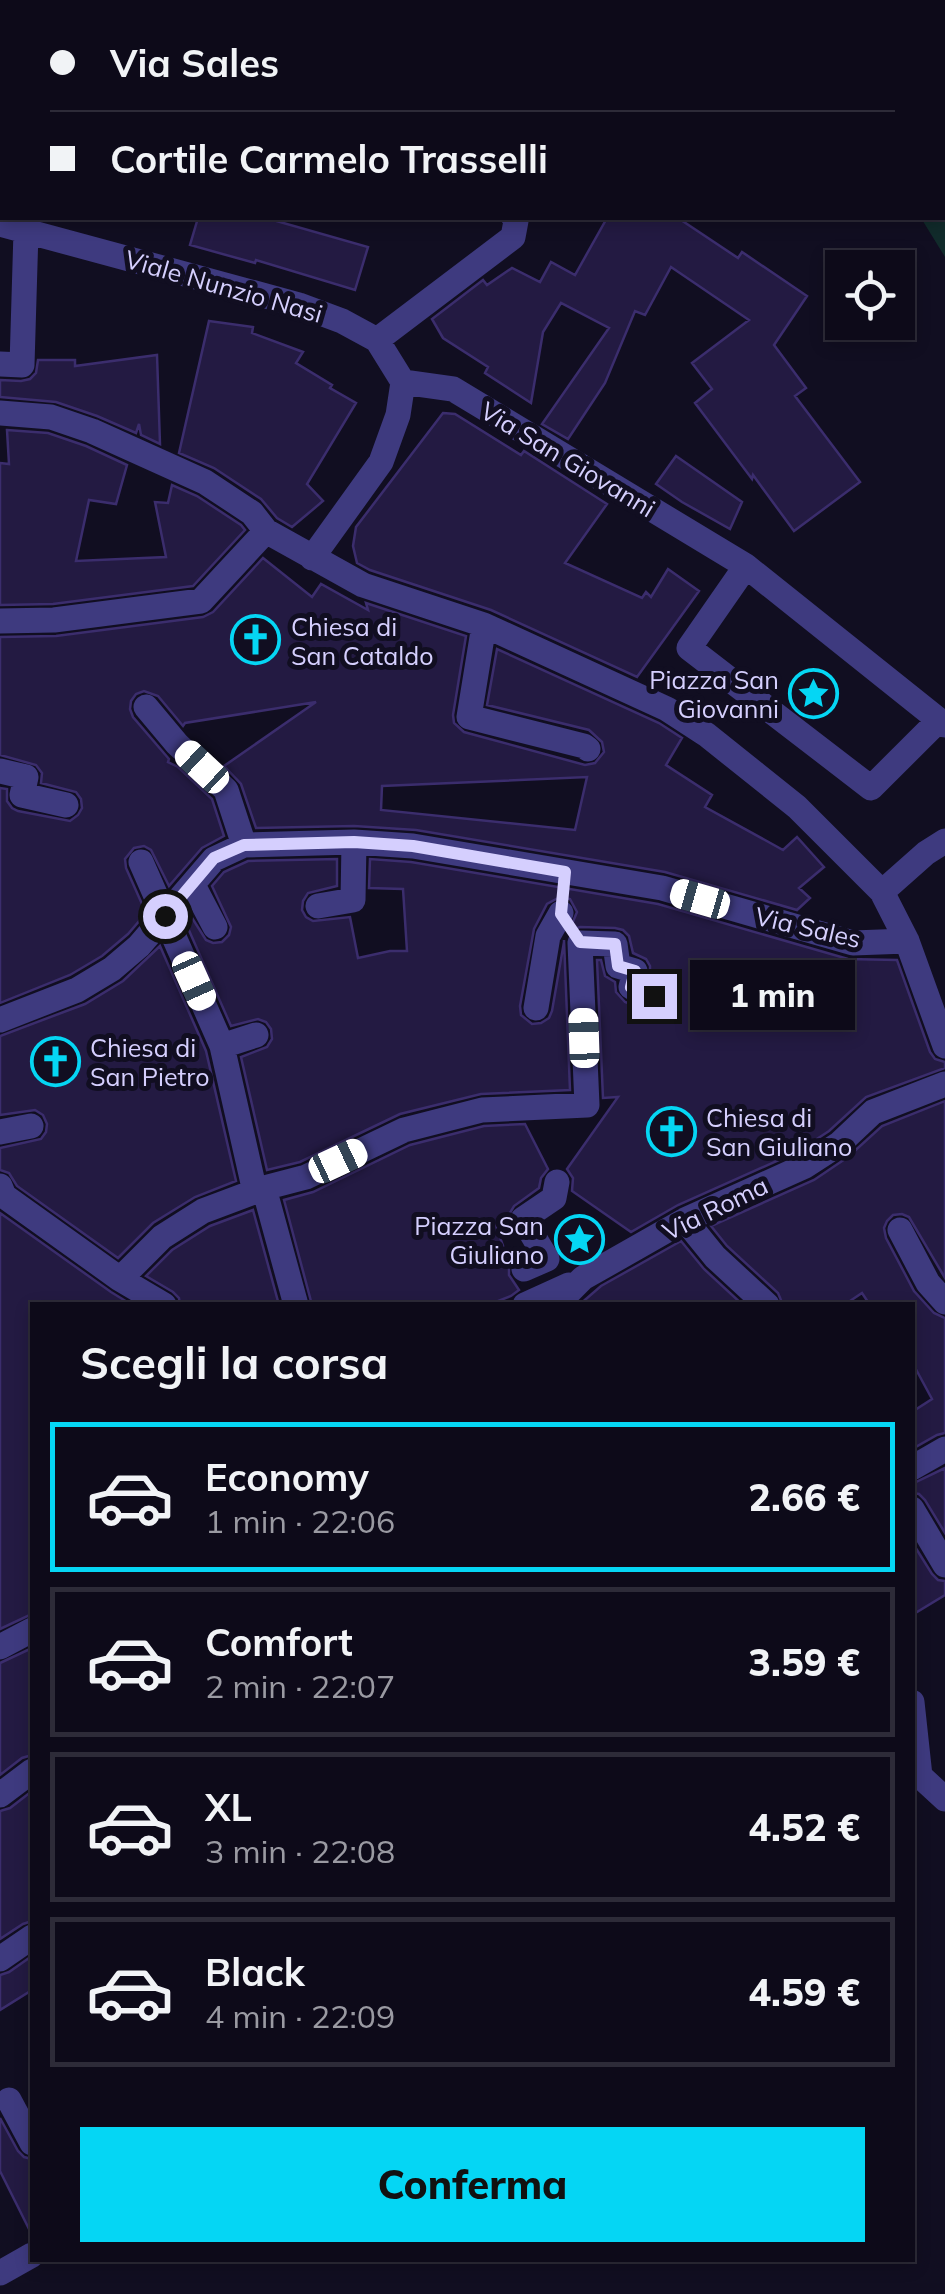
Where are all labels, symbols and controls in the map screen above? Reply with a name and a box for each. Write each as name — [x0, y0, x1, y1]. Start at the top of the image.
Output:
text: Via Sales — [110, 39, 279, 87]
text: Cortile Carmelo Trasselli — [110, 135, 548, 183]
street label: Viale Nunzio Nasi — [122, 243, 326, 329]
map controls — [825, 250, 915, 340]
button: locate — [825, 250, 915, 340]
street label: Via San Giovanni — [475, 395, 661, 523]
place label: Chiesa di San Cataldo — [291, 611, 433, 671]
church icon: Chiesa di San Cataldo — [230, 614, 282, 666]
place label: Piazza San Giovanni — [649, 664, 779, 724]
place icon: Piazza San Giovanni — [788, 667, 840, 719]
car — [170, 736, 234, 798]
car — [667, 876, 733, 922]
route start — [143, 894, 188, 939]
street label: Via Sales — [752, 900, 864, 954]
car — [168, 947, 220, 1015]
callout: 1 min — [689, 961, 854, 1031]
route end — [632, 974, 677, 1019]
text: 1 min — [730, 975, 815, 1015]
car — [568, 1007, 600, 1069]
place label: Chiesa di San Pietro — [90, 1032, 210, 1092]
church icon: Chiesa di San Pietro — [29, 1035, 81, 1087]
place label: Chiesa di San Giuliano — [706, 1102, 852, 1162]
church icon: Chiesa di San Giuliano — [645, 1105, 697, 1157]
car — [304, 1135, 372, 1187]
street label: Via Roma — [657, 1169, 773, 1247]
place label: Piazza San Giuliano — [414, 1210, 544, 1270]
place icon: Piazza San Giuliano — [553, 1213, 605, 1265]
text: Scegli la corsa — [80, 1334, 388, 1390]
icon: car — [85, 1452, 175, 1542]
text: Economy — [205, 1453, 369, 1501]
text: 2.66 € — [748, 1473, 860, 1521]
text: 1 min · 22:06 — [205, 1501, 395, 1541]
icon: car — [85, 1617, 175, 1707]
text: Comfort — [205, 1618, 353, 1666]
text: 3.59 € — [748, 1638, 860, 1686]
text: 2 min · 22:07 — [205, 1666, 395, 1706]
icon: car — [85, 1782, 175, 1872]
text: XL — [205, 1783, 252, 1831]
text: 4.52 € — [748, 1803, 860, 1851]
text: 3 min · 22:08 — [205, 1831, 395, 1871]
icon: car — [85, 1947, 175, 2037]
text: Black — [205, 1948, 305, 1996]
text: 4.59 € — [748, 1968, 860, 2016]
text: 4 min · 22:09 — [205, 1996, 395, 2036]
button: Conferma — [80, 2127, 865, 2242]

